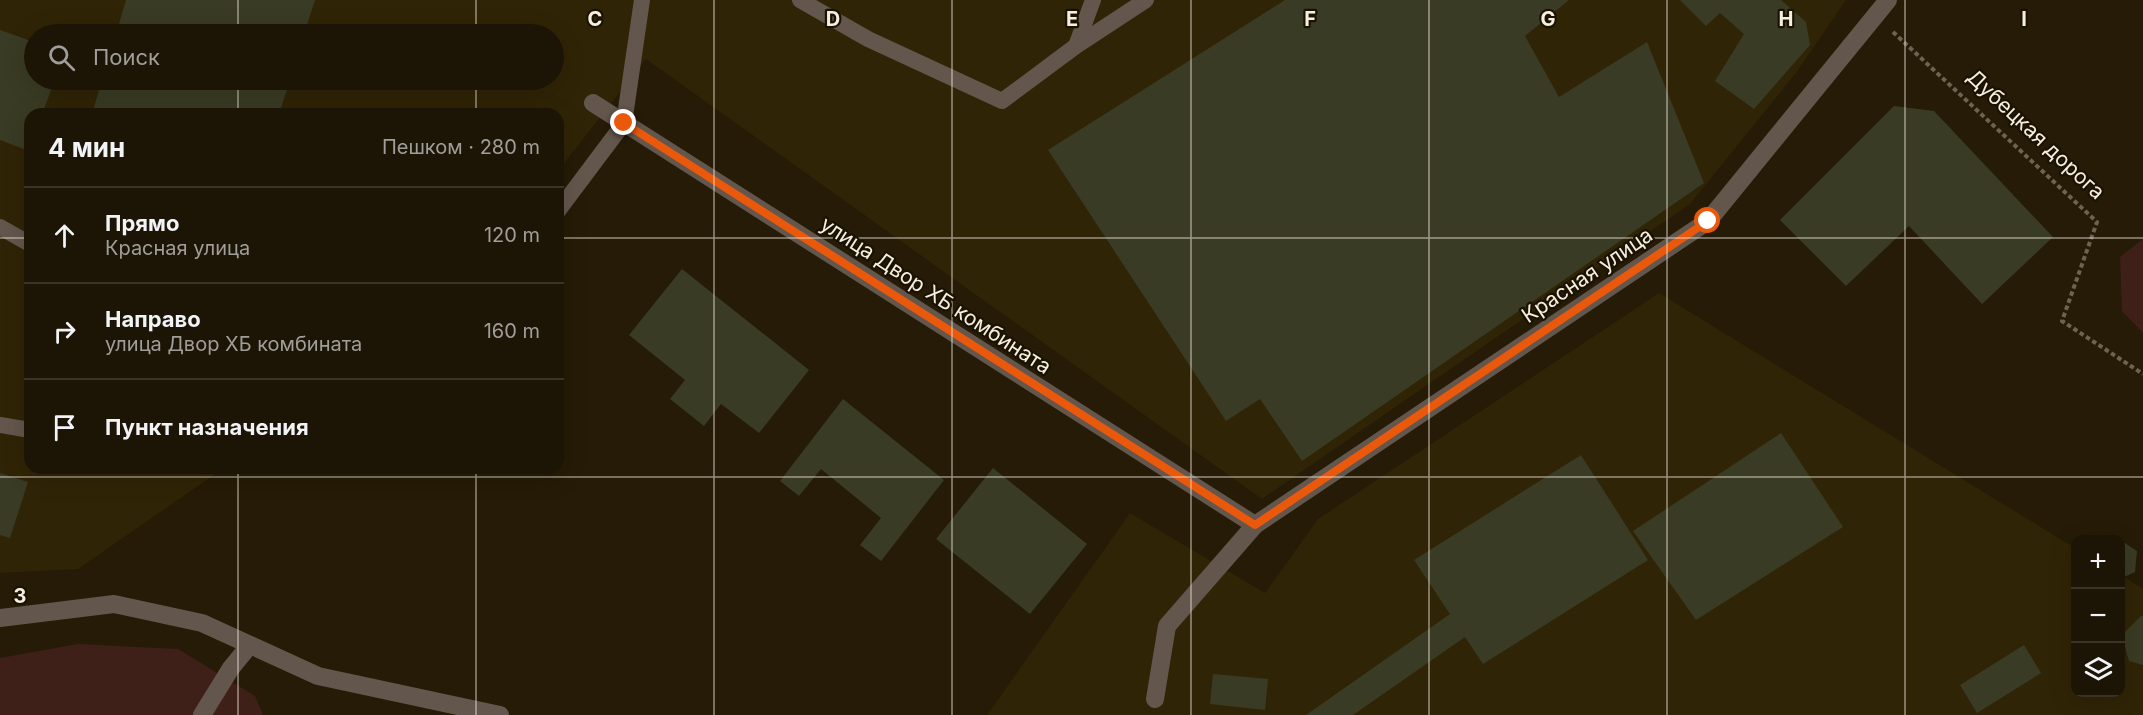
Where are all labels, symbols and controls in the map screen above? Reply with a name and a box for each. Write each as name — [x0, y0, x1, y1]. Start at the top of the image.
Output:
text: C — [588, 7, 602, 31]
text: D — [826, 7, 840, 31]
text: E — [1066, 7, 1078, 31]
text: F — [1304, 7, 1316, 31]
text: G — [1540, 7, 1556, 31]
text: H — [1779, 7, 1793, 31]
text: I — [2021, 7, 2027, 31]
search box — [24, 24, 564, 90]
icon: search — [45, 41, 78, 74]
text: Поиск — [93, 44, 160, 70]
street label: Дубецкая дорога — [1962, 64, 2110, 204]
route end — [610, 109, 636, 135]
text: 4 мин — [48, 132, 125, 163]
text: Пешком · 280 m — [382, 135, 540, 159]
route start — [1694, 207, 1720, 233]
text: Прямо — [105, 210, 179, 236]
street label: улица Двор ХБ комбината — [816, 211, 1056, 379]
icon: ahead — [48, 219, 81, 252]
street label: Красная улица — [1517, 222, 1657, 328]
text: 120 m — [484, 223, 540, 247]
text: Красная улица — [105, 236, 250, 260]
text: Направо — [105, 306, 201, 332]
icon: right — [48, 315, 81, 348]
text: 160 m — [484, 319, 540, 343]
text: улица Двор ХБ комбината — [105, 332, 362, 356]
icon: arrive — [48, 411, 81, 444]
text: Пункт назначения — [105, 414, 309, 440]
map controls — [2071, 535, 2125, 697]
button: + — [2071, 535, 2125, 589]
text: 3 — [14, 584, 26, 608]
button: − — [2071, 589, 2125, 643]
button: layers — [2071, 643, 2125, 697]

